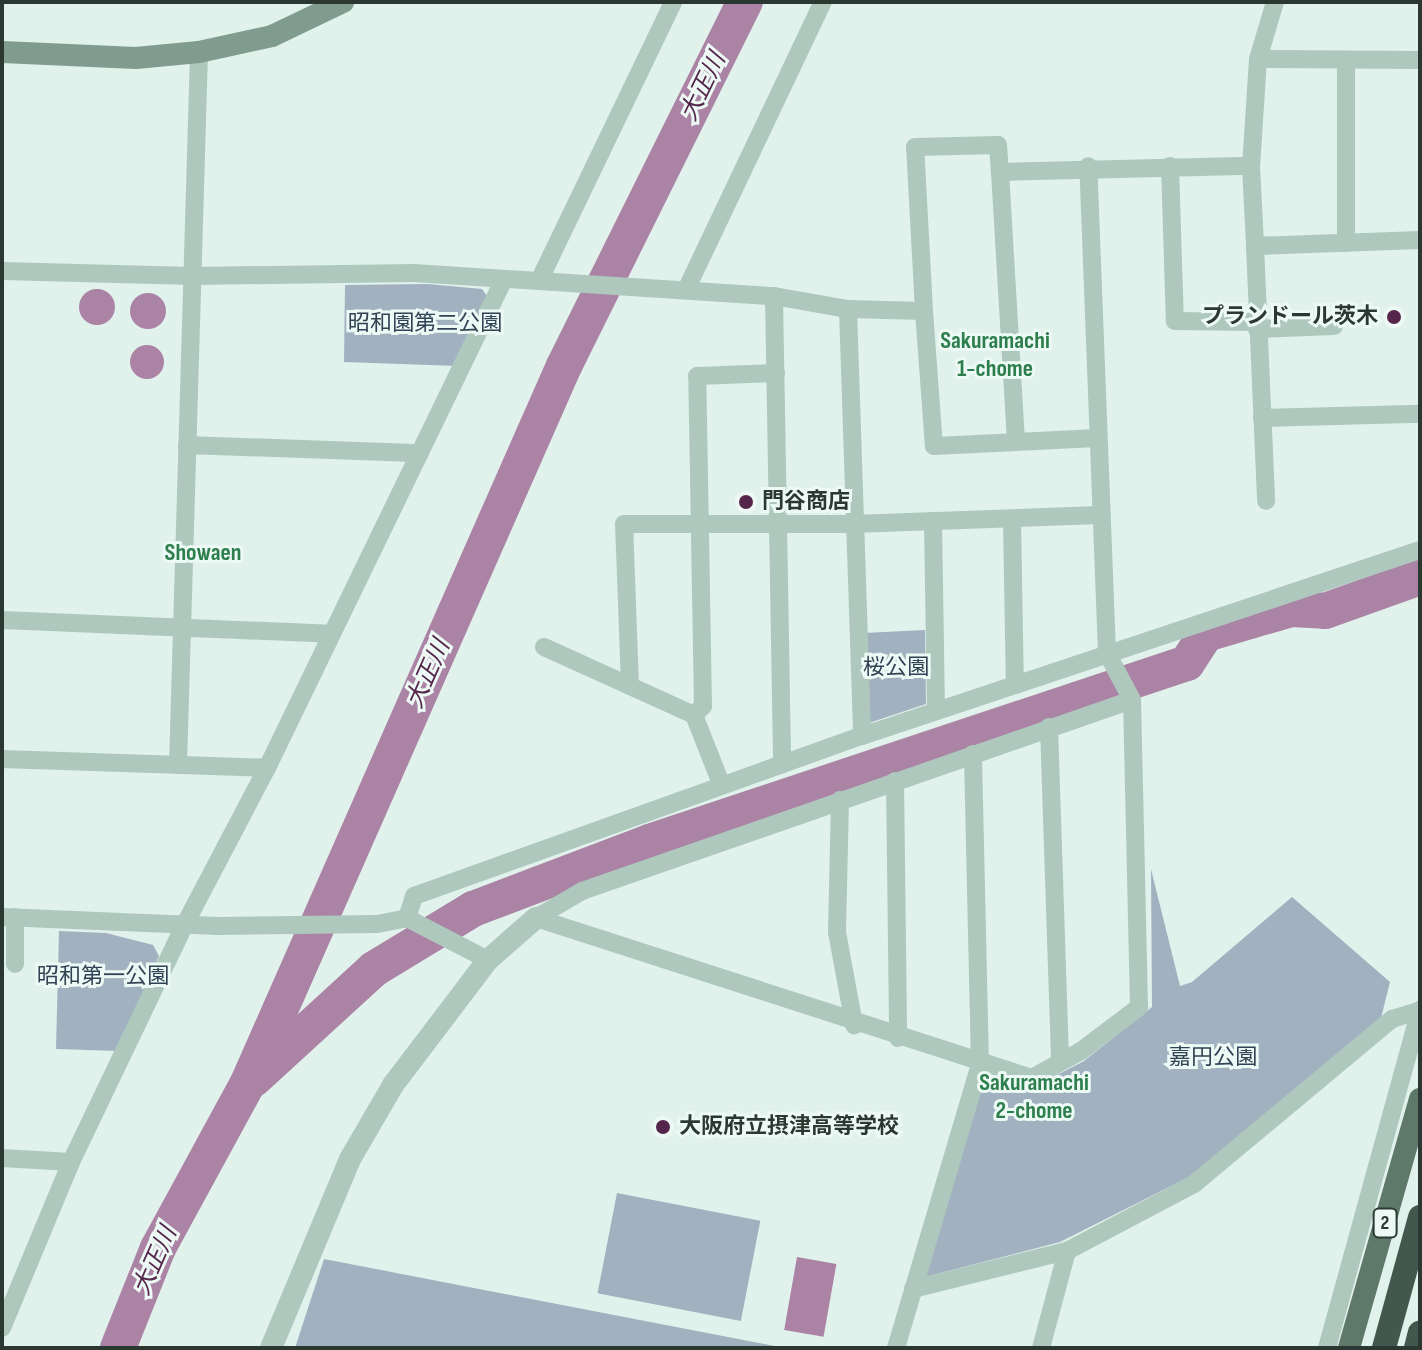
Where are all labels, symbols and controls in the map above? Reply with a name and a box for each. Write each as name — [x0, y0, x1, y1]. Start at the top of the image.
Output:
water label: 大正川 — [674, 48, 732, 126]
place label: プランドール茨木 — [1202, 304, 1378, 330]
marker: プランドール茨木 — [1385, 308, 1403, 326]
park label: 昭和園第二公園 — [348, 311, 502, 337]
district label: Sakuramachi 1-chome — [940, 327, 1050, 383]
place label: 門谷商店 — [762, 489, 850, 515]
marker: 門谷商店 — [737, 493, 755, 511]
district label: Showaen — [165, 539, 241, 567]
water label: 大正川 — [400, 635, 456, 713]
park label: 桜公園 — [863, 655, 929, 681]
park label: 昭和第一公園 — [37, 964, 169, 990]
park label: 嘉円公園 — [1169, 1045, 1257, 1071]
district label: Sakuramachi 2-chome — [979, 1069, 1089, 1125]
place label: 大阪府立摂津高等学校 — [679, 1114, 899, 1140]
marker: 大阪府立摂津高等学校 — [654, 1118, 672, 1136]
road number: 2 — [1371, 1207, 1399, 1239]
water label: 大正川 — [127, 1222, 183, 1300]

